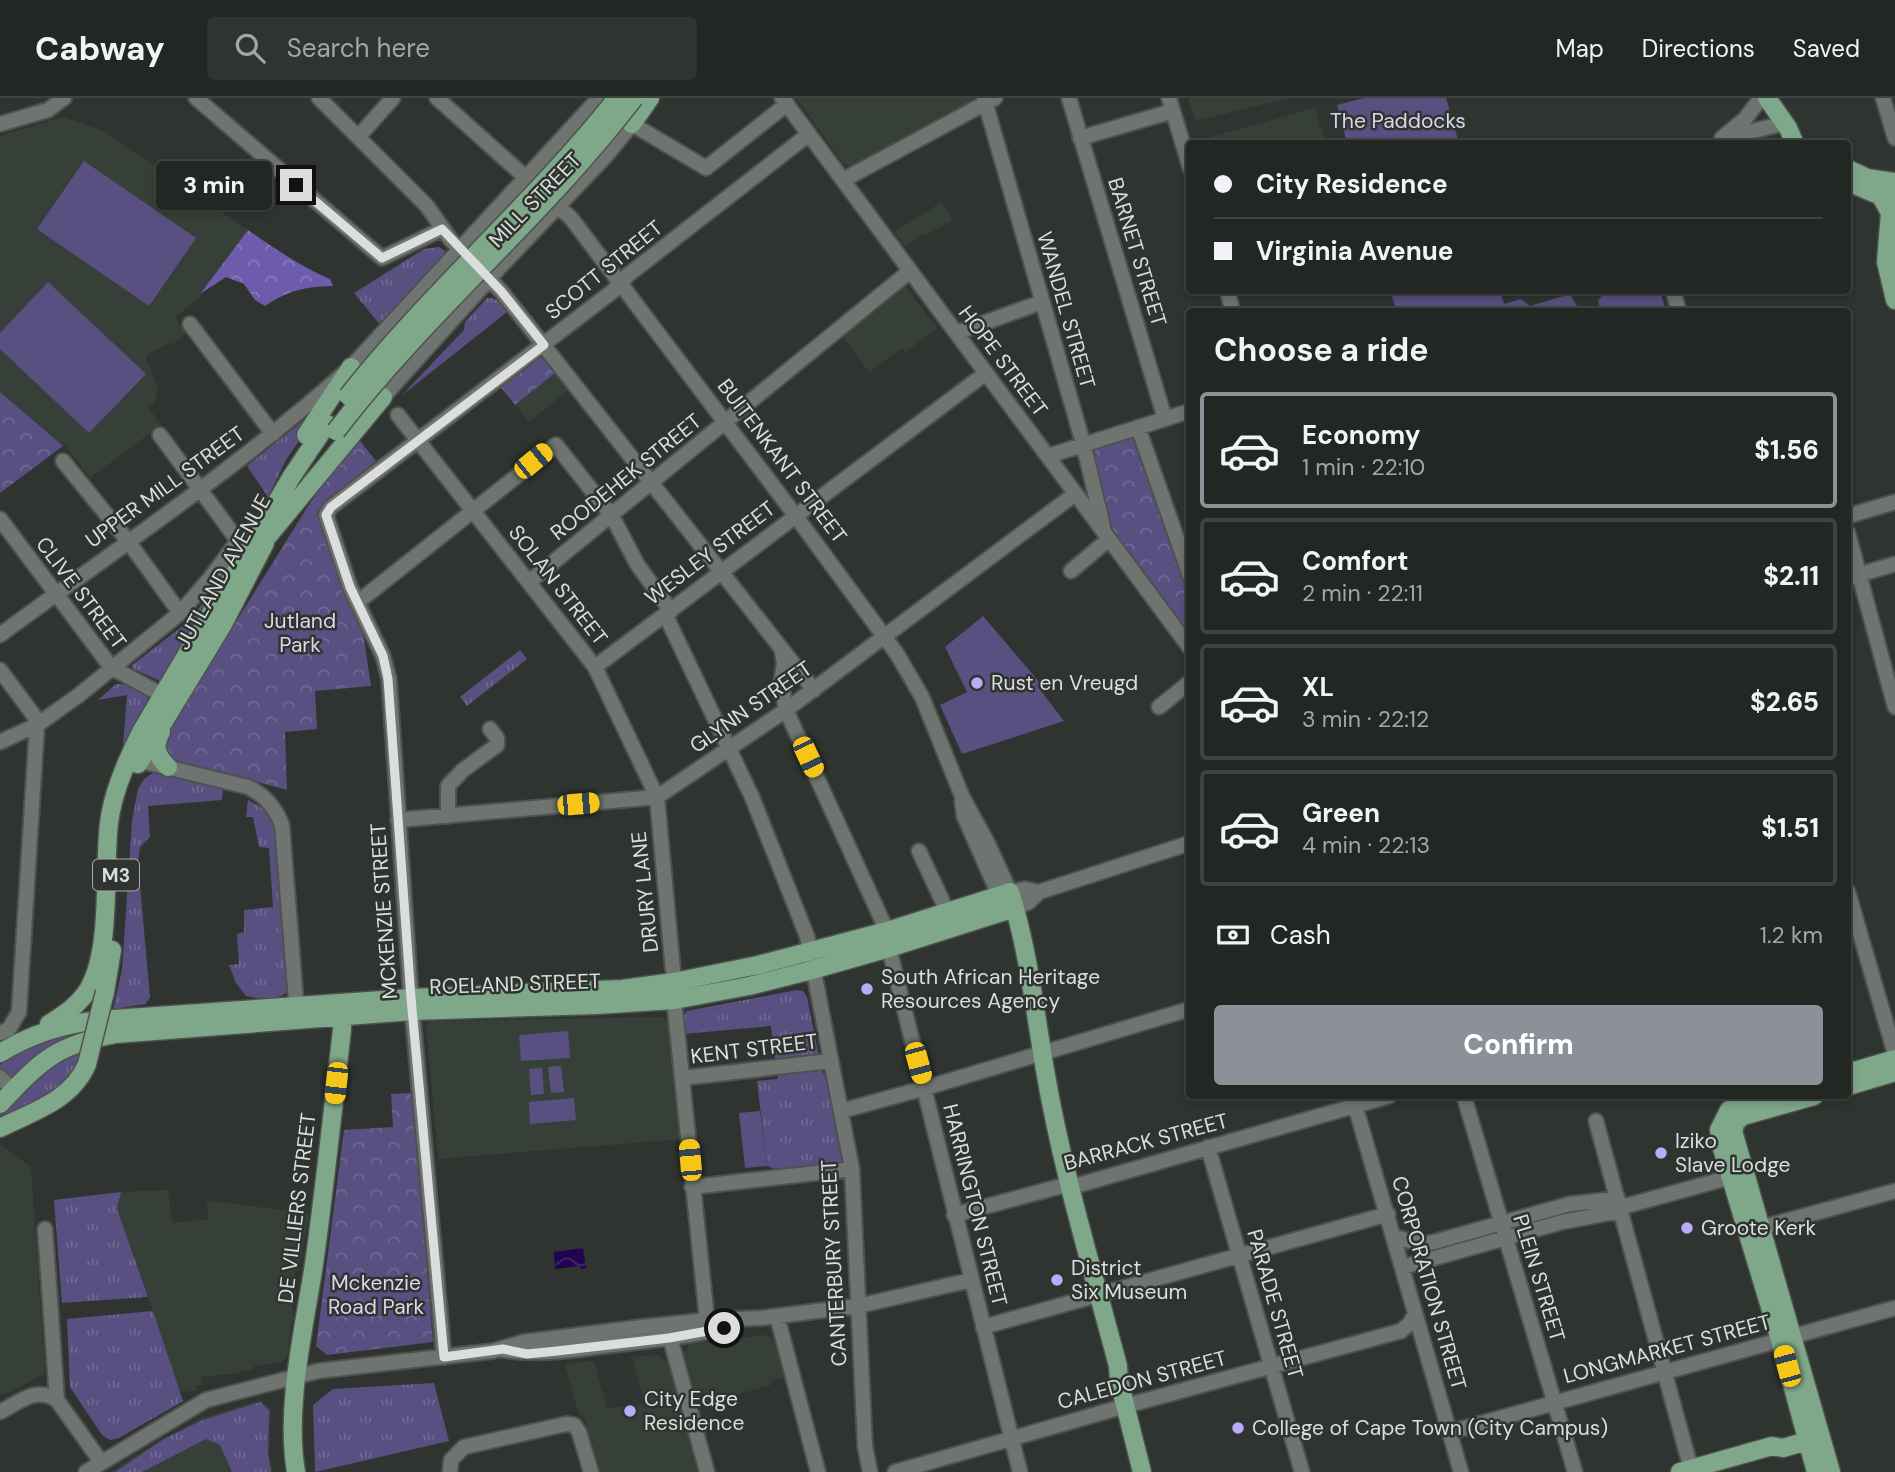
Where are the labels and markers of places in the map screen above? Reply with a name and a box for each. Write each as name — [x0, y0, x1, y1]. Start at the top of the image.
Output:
place label: Rust en Vreugd — [991, 669, 1138, 697]
marker: Rust en Vreugd — [969, 675, 985, 691]
place label: South African Heritage Resources Agency — [881, 963, 1100, 1015]
marker: South African Heritage Resources Agency — [859, 981, 875, 997]
place label: Iziko Slave Lodge — [1675, 1127, 1790, 1179]
marker: Iziko Slave Lodge — [1653, 1145, 1669, 1161]
place label: Groote Kerk — [1701, 1214, 1816, 1242]
marker: Groote Kerk — [1679, 1220, 1695, 1236]
place label: District Six Museum — [1071, 1254, 1187, 1306]
marker: District Six Museum — [1049, 1272, 1065, 1288]
place label: City Edge Residence — [644, 1385, 745, 1437]
marker: City Edge Residence — [622, 1403, 638, 1419]
place label: College of Cape Town (City Campus) — [1252, 1414, 1608, 1442]
marker: College of Cape Town (City Campus) — [1230, 1420, 1246, 1436]

